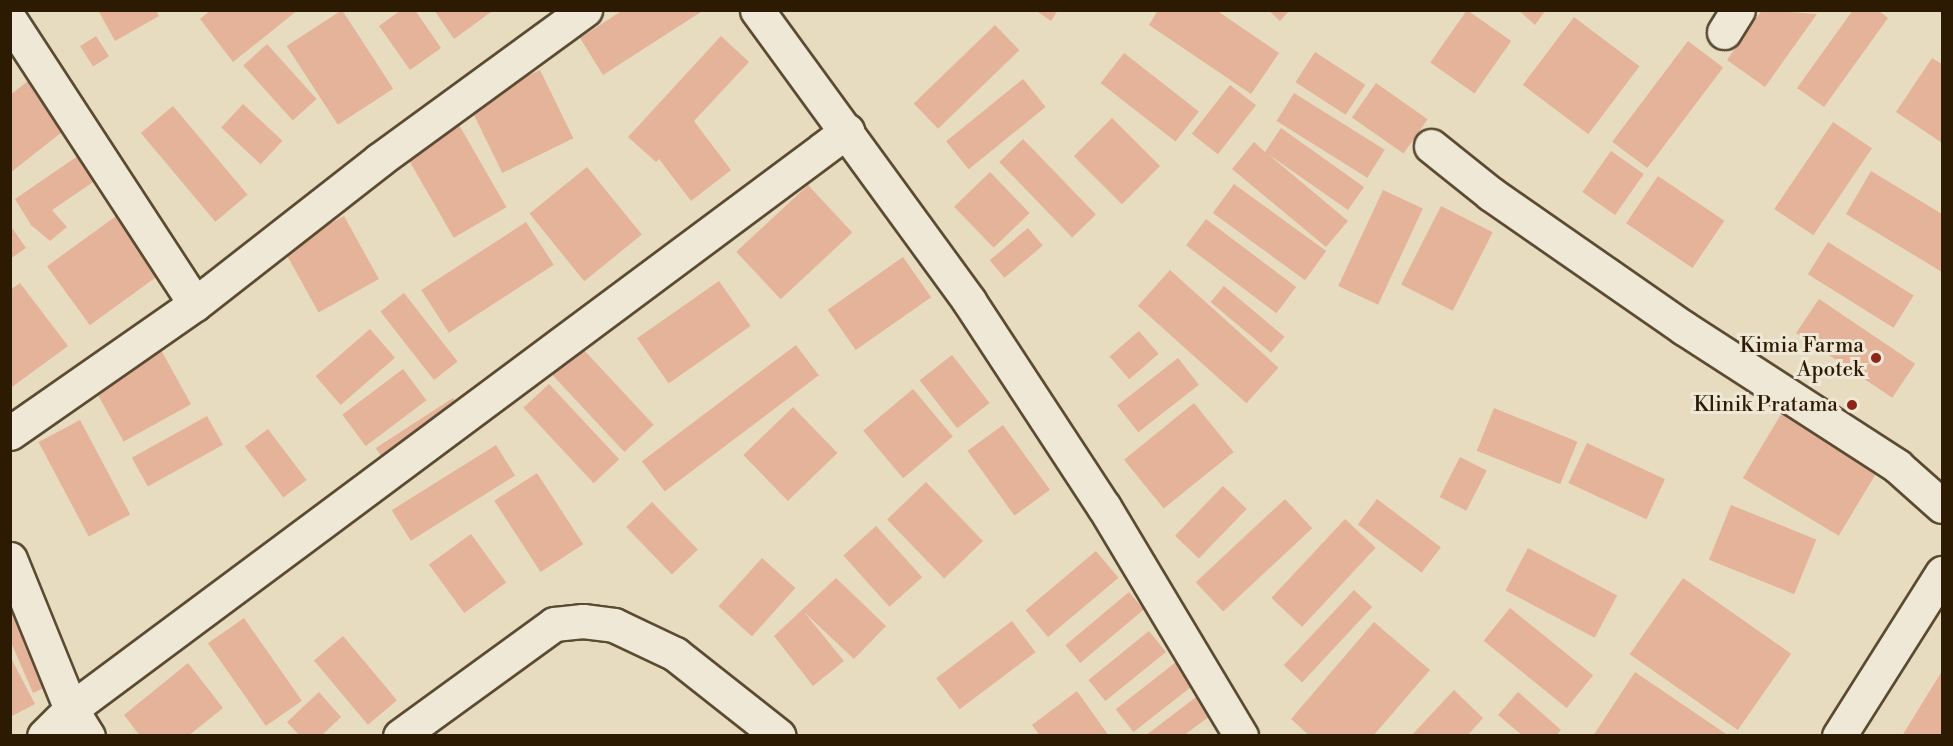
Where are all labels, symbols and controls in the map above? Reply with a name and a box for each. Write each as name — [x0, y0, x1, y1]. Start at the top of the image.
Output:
place label: Kimia Farma Apotek — [1740, 333, 1864, 383]
marker: Kimia Farma Apotek — [1869, 351, 1883, 365]
place label: Klinik Pratama — [1693, 392, 1838, 418]
marker: Klinik Pratama — [1843, 396, 1861, 414]

